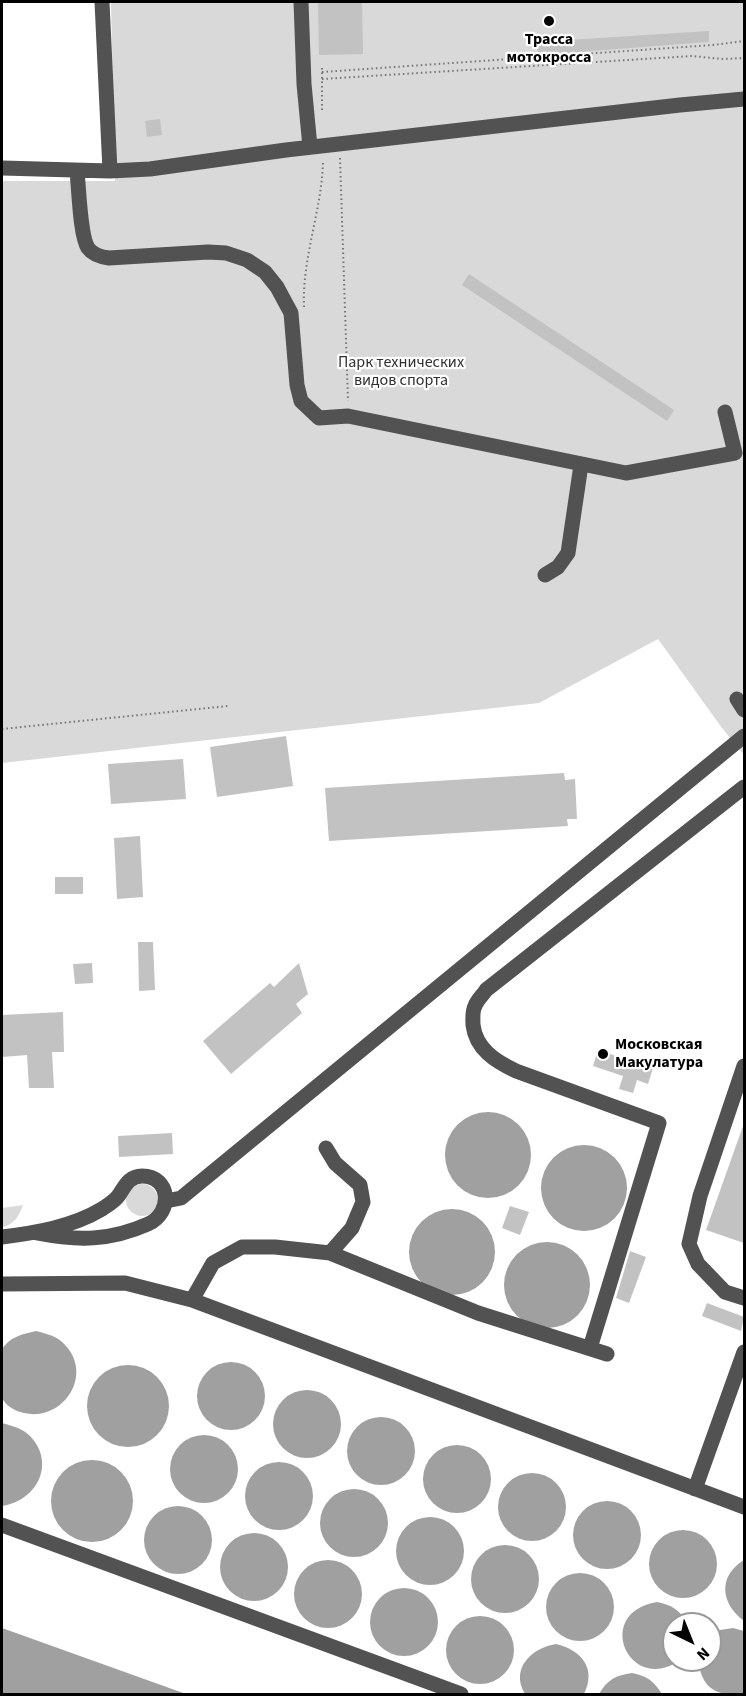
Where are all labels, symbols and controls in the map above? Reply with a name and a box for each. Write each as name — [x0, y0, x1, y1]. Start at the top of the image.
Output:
marker: Трасса мотокросса — [542, 14, 556, 28]
place label: Трасса мотокросса — [506, 30, 592, 68]
park label: Парк технических видов спорта — [338, 353, 464, 391]
place label: Московская Макулатура — [615, 1035, 703, 1073]
marker: Московская Макулатура — [596, 1047, 610, 1061]
north arrow — [662, 1612, 722, 1672]
text: N — [692, 1642, 714, 1665]

